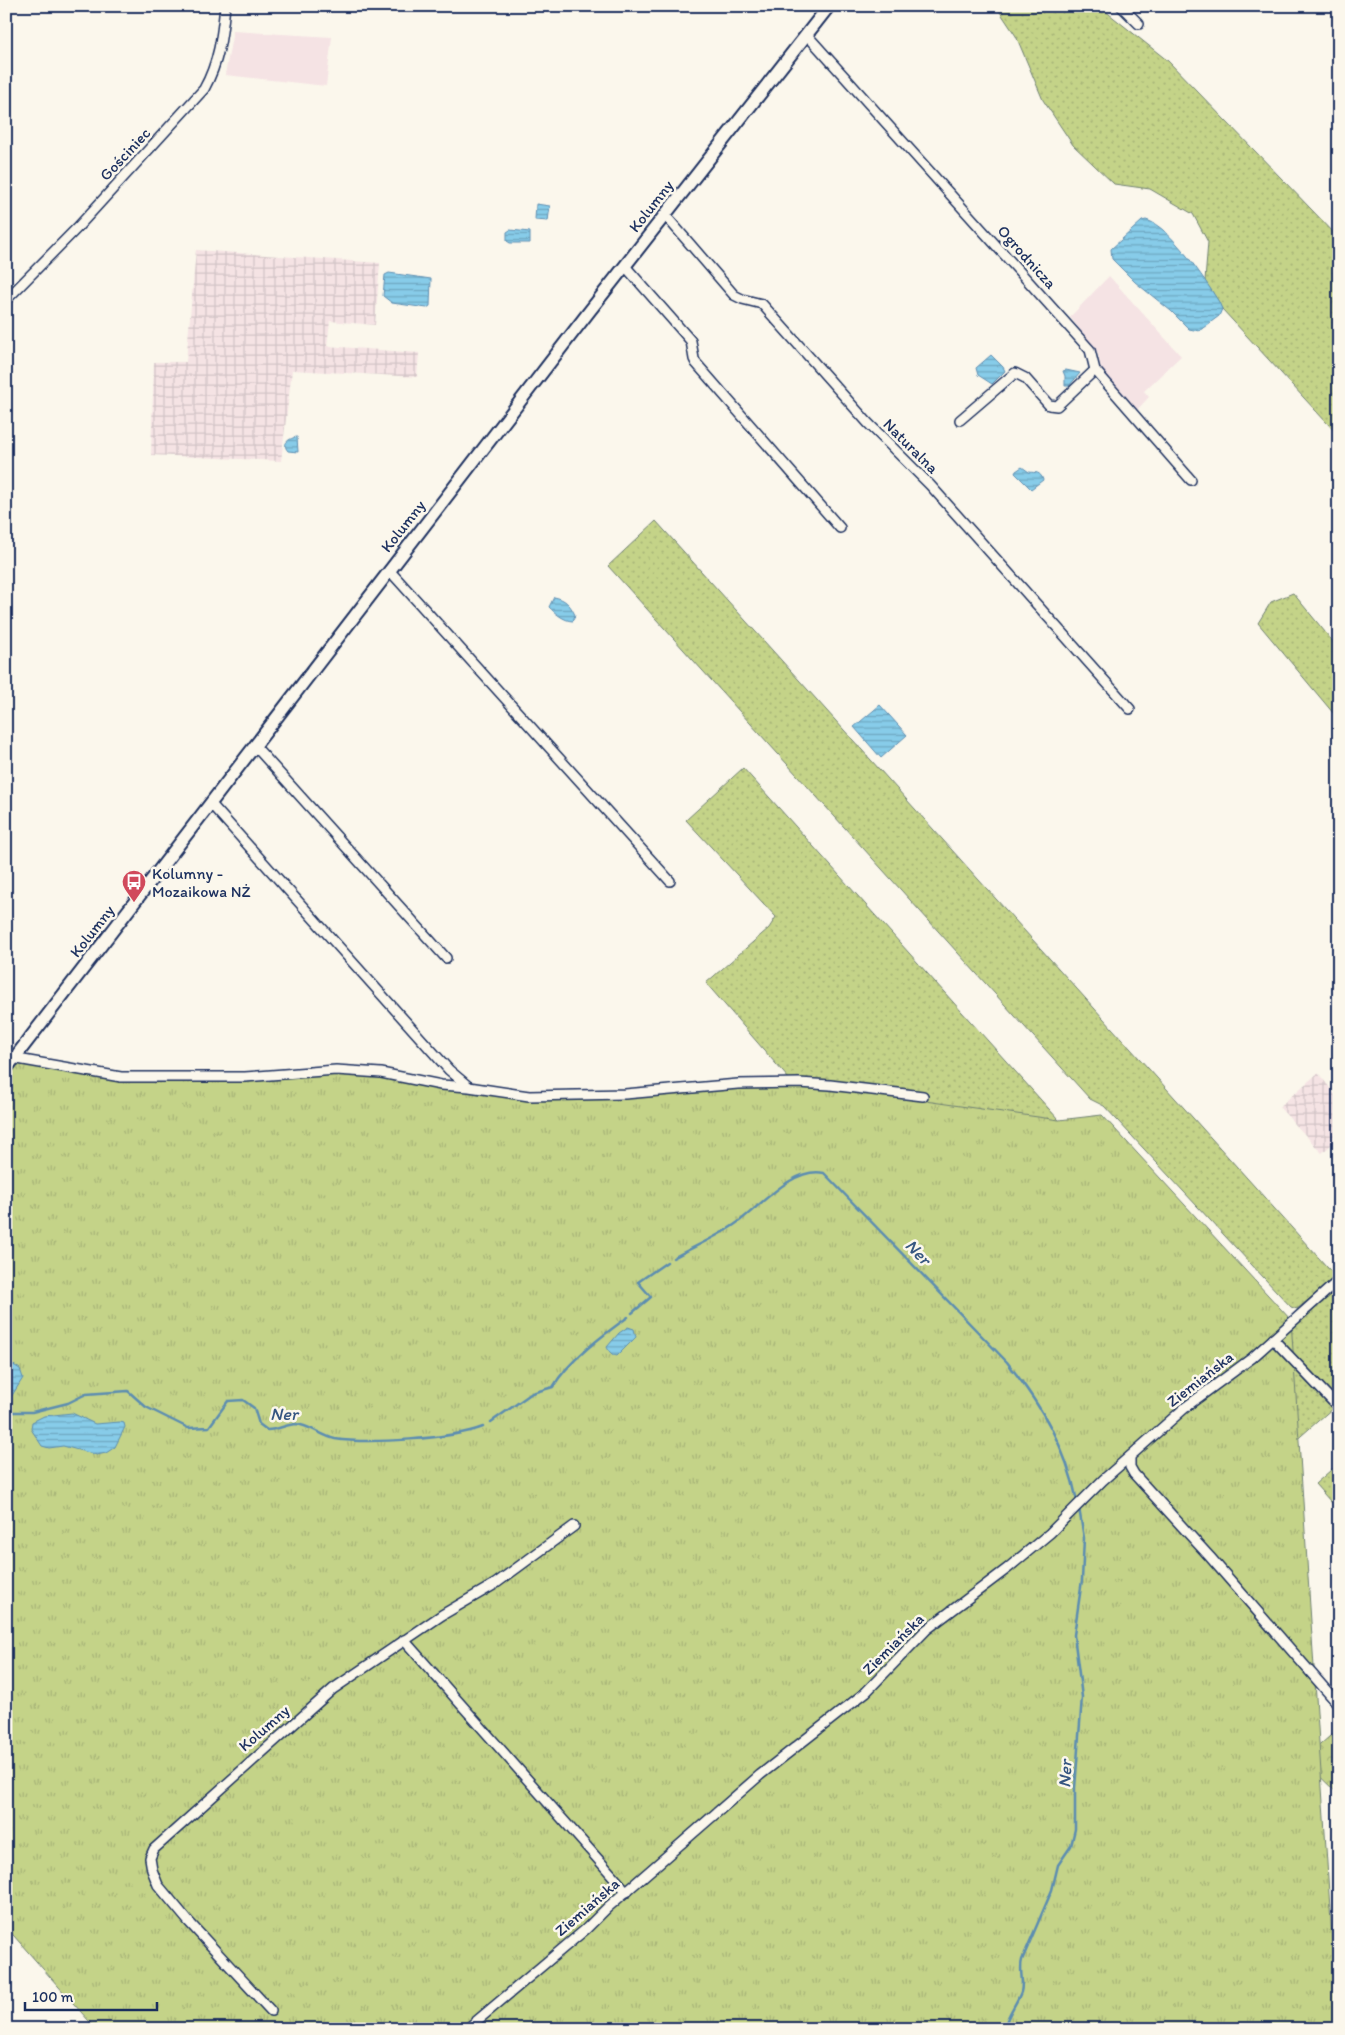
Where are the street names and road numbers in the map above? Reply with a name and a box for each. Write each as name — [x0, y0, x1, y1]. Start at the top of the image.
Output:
street label: Gościniec — [96, 124, 154, 184]
street label: Kolumny — [625, 176, 678, 236]
street label: Ogrodnicza — [994, 221, 1061, 293]
street label: Naturalna — [880, 415, 943, 478]
street label: Kolumny — [377, 496, 430, 556]
street label: Kolumny — [66, 901, 119, 961]
street label: Ziemiańska — [1163, 1347, 1237, 1411]
street label: Ziemiańska — [858, 1609, 928, 1679]
street label: Kolumny — [235, 1700, 294, 1755]
street label: Ziemiańska — [551, 1874, 623, 1940]

